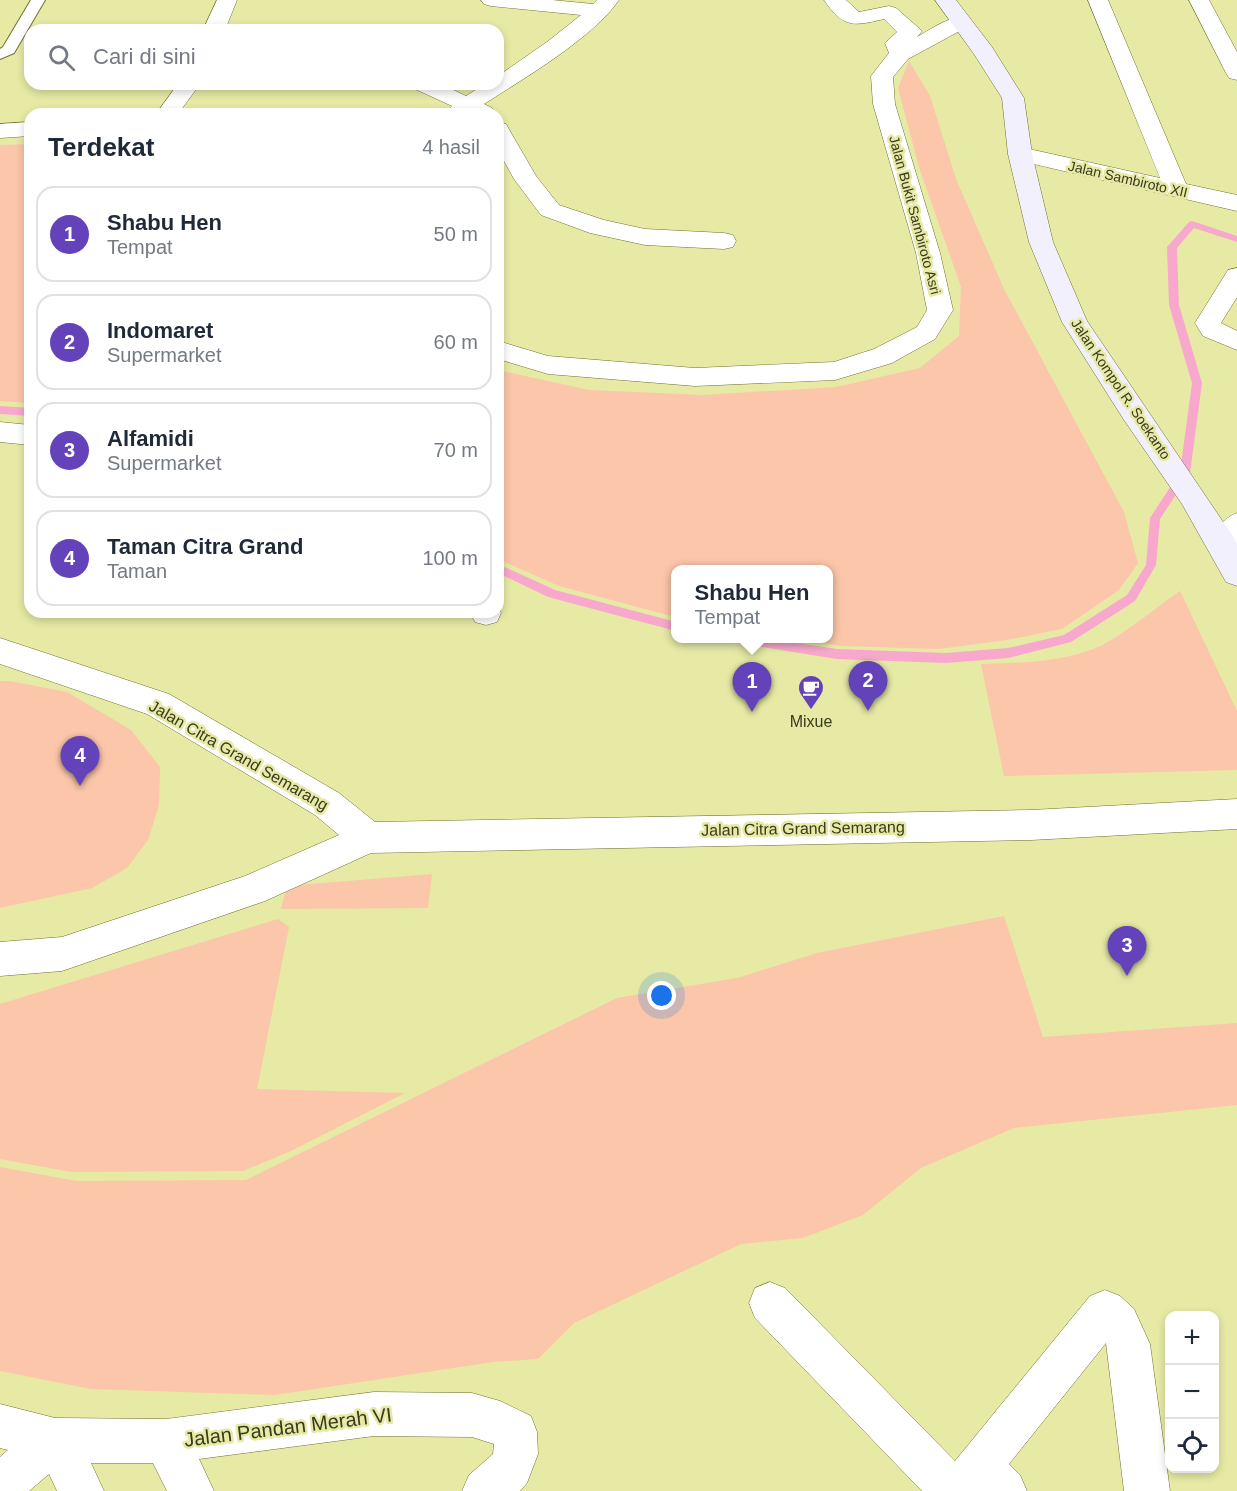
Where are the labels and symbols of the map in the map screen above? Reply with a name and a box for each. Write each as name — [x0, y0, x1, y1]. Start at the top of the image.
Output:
street label: Jalan Bukit Sambiroto Asri — [886, 134, 944, 296]
street label: Jalan Sambiroto XII — [1067, 157, 1189, 201]
street label: Jalan Kompol R. Soekanto — [1068, 316, 1174, 462]
pin: 1 — [732, 662, 771, 712]
pin: 2 — [848, 662, 888, 711]
cafe icon: Mixue — [796, 673, 826, 711]
street label: Jalan Citra Grand Semarang — [146, 697, 331, 814]
place label: Mixue — [790, 713, 832, 730]
pin: 4 — [60, 736, 100, 786]
street label: Jalan Citra Grand Semarang — [701, 818, 905, 839]
pin: 3 — [1108, 926, 1146, 976]
your location — [647, 981, 676, 1010]
street label: Jalan Pandan Merah VI — [183, 1403, 393, 1451]

